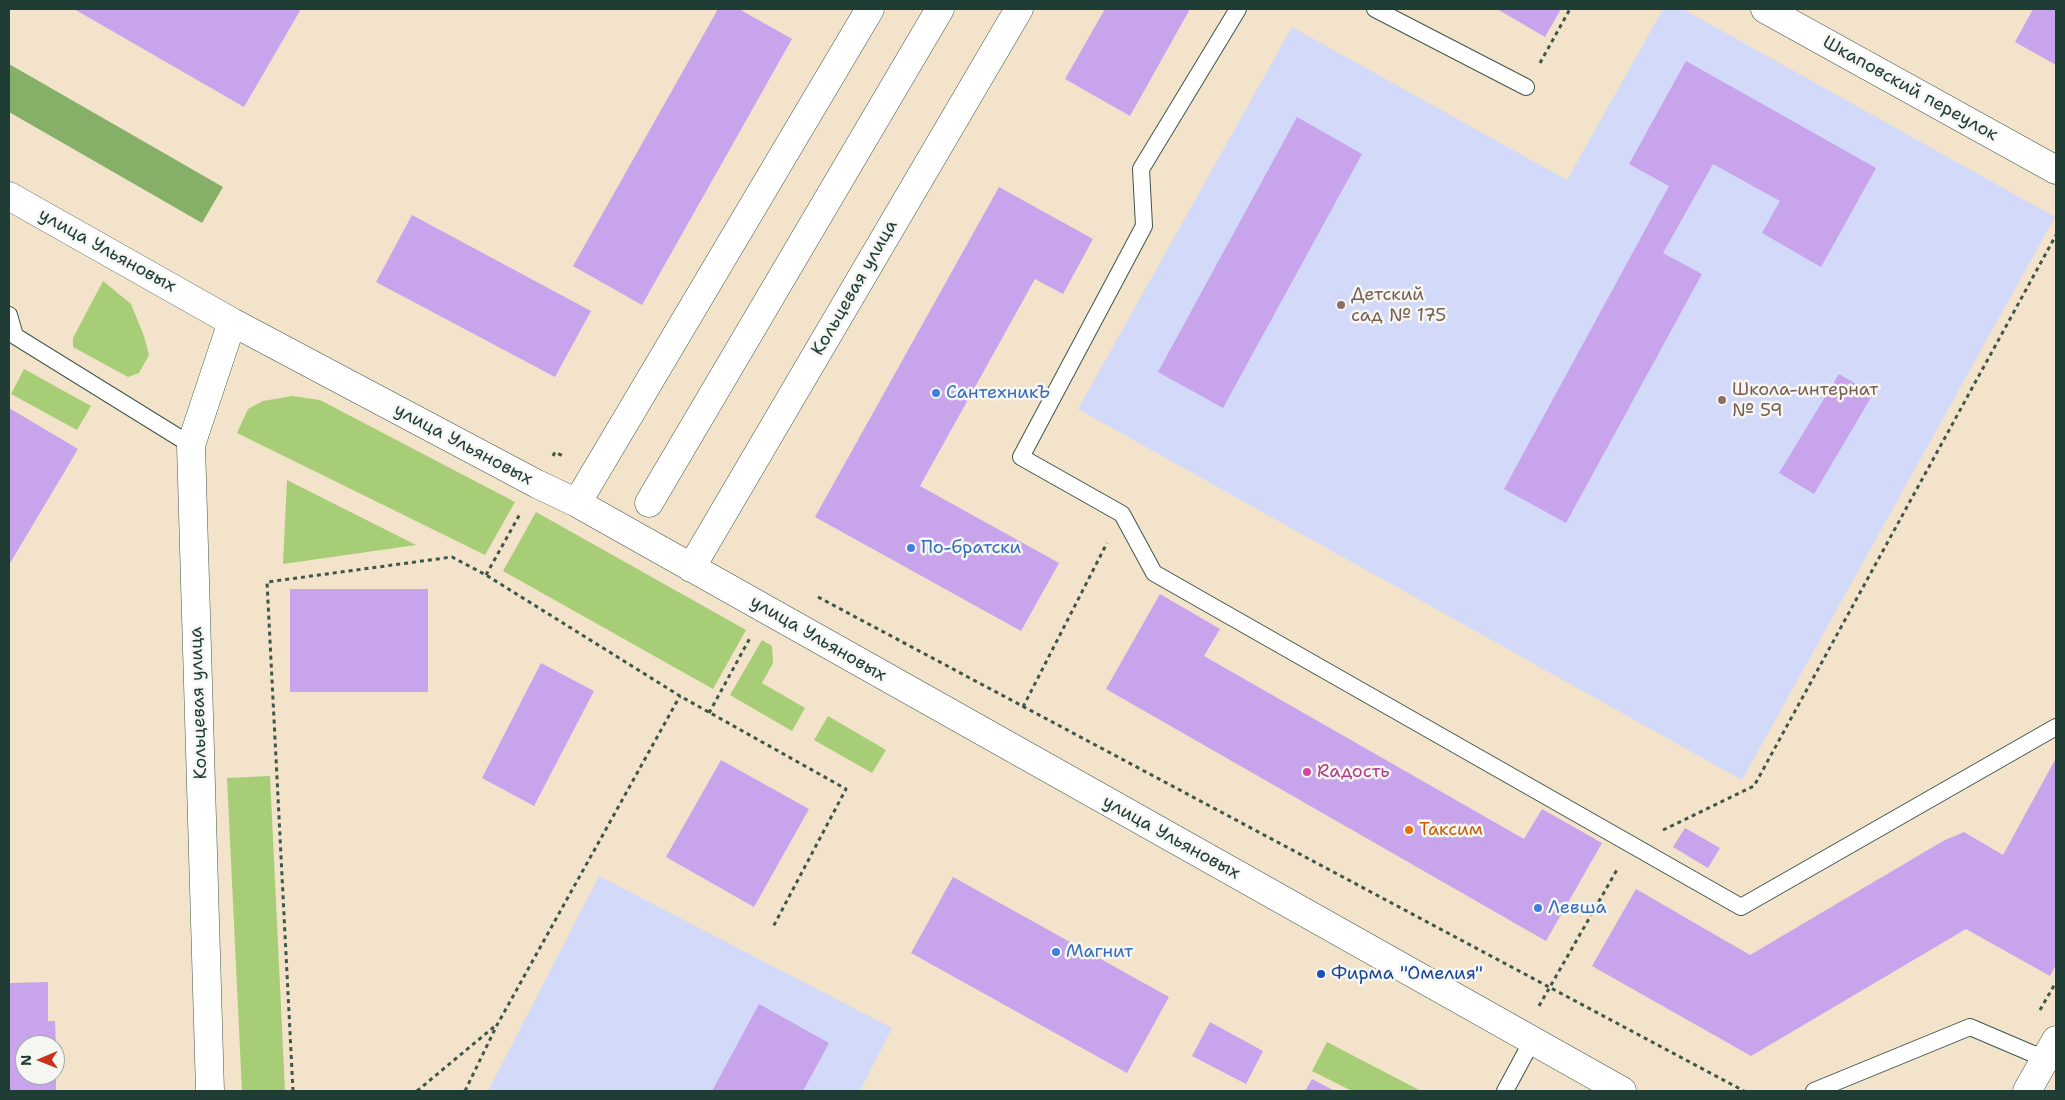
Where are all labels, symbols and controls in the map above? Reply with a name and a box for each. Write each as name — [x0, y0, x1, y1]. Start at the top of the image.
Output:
street label: Шкаповский переулок — [1819, 32, 2001, 146]
street label: улица Ульяновых — [35, 204, 179, 298]
street label: Кольцевая улица — [807, 216, 903, 360]
place label: Детский сад № 175 — [1351, 284, 1446, 326]
marker: Детский сад № 175 — [1335, 299, 1347, 311]
place label: Школа-интернат № 59 — [1732, 379, 1878, 422]
place label: СантехникЪ — [946, 382, 1050, 404]
marker: СантехникЪ — [930, 387, 942, 399]
marker: Школа-интернат № 59 — [1716, 394, 1728, 406]
street label: улица Ульяновых — [390, 399, 536, 491]
place label: По-братски — [921, 537, 1021, 559]
marker: По-братски — [905, 542, 917, 554]
street label: улица Ульяновых — [746, 591, 890, 687]
street label: Кольцевая улица — [186, 626, 212, 780]
place label: Rадость — [1317, 761, 1390, 783]
marker: Rадость — [1301, 766, 1313, 778]
street label: улица Ульяновых — [1099, 791, 1243, 885]
place label: Таксим — [1419, 819, 1483, 841]
marker: Таксим — [1403, 824, 1415, 836]
place label: Левша — [1548, 897, 1607, 919]
marker: Левша — [1532, 902, 1544, 914]
place label: Магнит — [1066, 941, 1133, 963]
marker: Магнит — [1050, 946, 1062, 958]
place label: Фирма "Омелия" — [1331, 963, 1483, 985]
marker: Фирма "Омелия" — [1315, 968, 1327, 980]
north arrow — [15, 1035, 65, 1085]
text: N — [17, 1055, 35, 1066]

